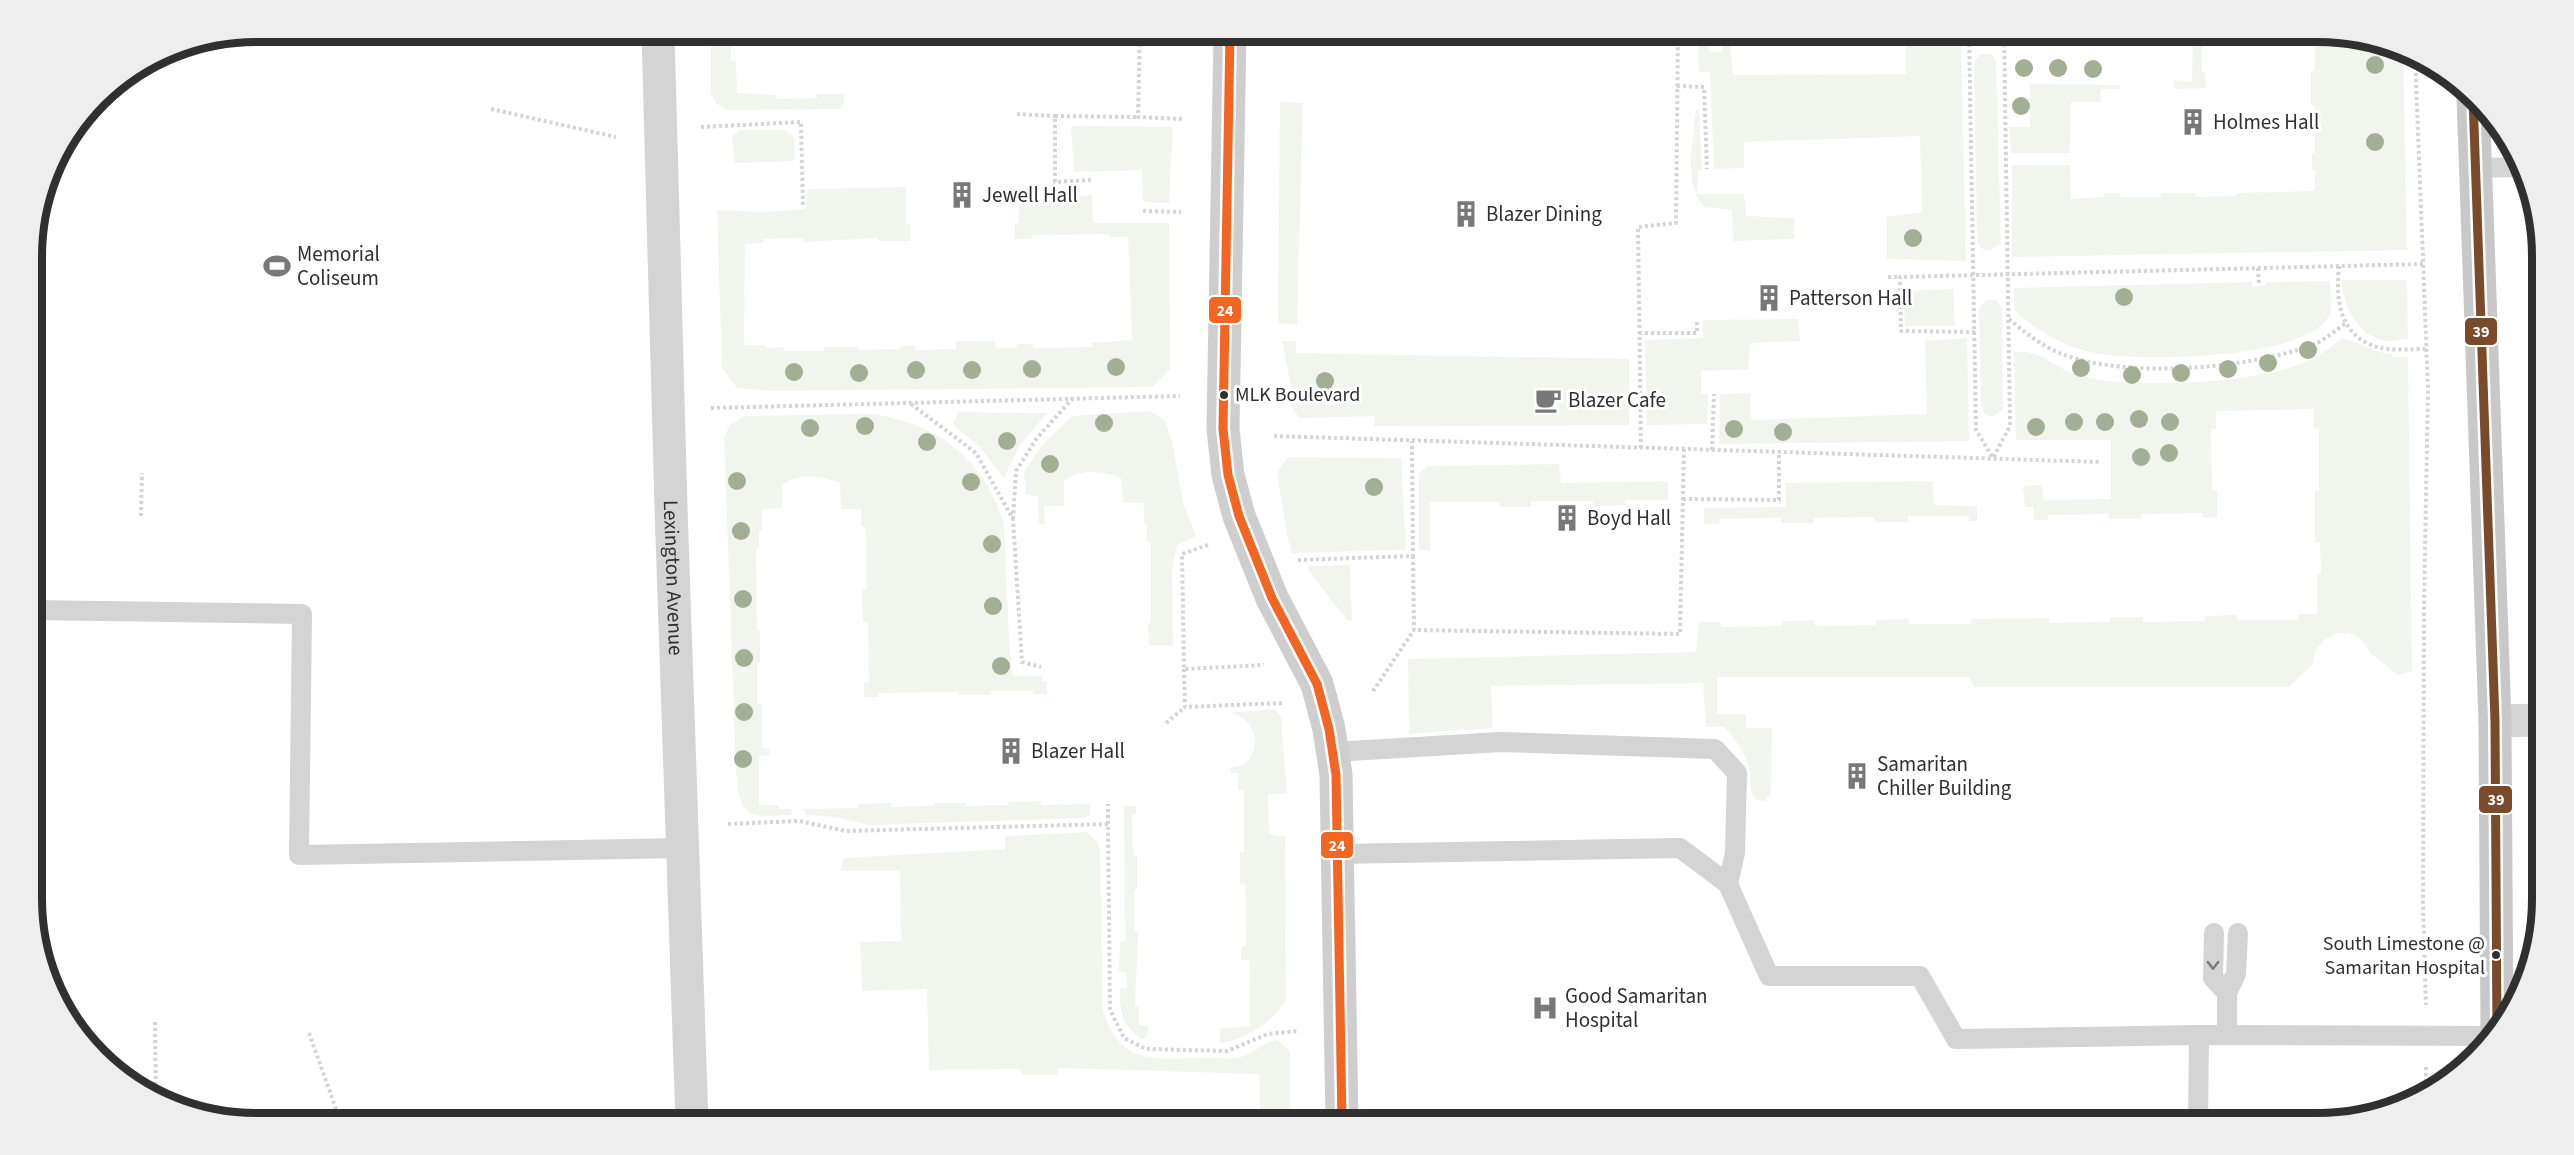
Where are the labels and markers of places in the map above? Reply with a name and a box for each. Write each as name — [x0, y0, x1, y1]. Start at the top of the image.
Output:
building icon: Holmes Hall — [2178, 107, 2208, 137]
place label: Holmes Hall — [2213, 107, 2319, 137]
building icon: Jewell Hall — [947, 180, 977, 210]
place label: Jewell Hall — [982, 180, 1078, 210]
building icon: Blazer Dining — [1451, 199, 1481, 229]
place label: Blazer Dining — [1486, 199, 1602, 229]
place label: Memorial Coliseum — [297, 239, 380, 293]
sports icon: Memorial Coliseum — [262, 251, 292, 281]
building icon: Patterson Hall — [1754, 283, 1784, 313]
place label: Patterson Hall — [1789, 283, 1912, 313]
place label: MLK Boulevard — [1235, 381, 1360, 409]
cafe icon: Blazer Cafe — [1533, 385, 1563, 415]
place label: Blazer Cafe — [1568, 385, 1666, 415]
marker: MLK Boulevard — [1218, 389, 1230, 401]
building icon: Boyd Hall — [1552, 503, 1582, 533]
place label: Boyd Hall — [1587, 503, 1671, 533]
building icon: Blazer Hall — [996, 736, 1026, 766]
place label: Blazer Hall — [1031, 736, 1125, 766]
place label: Samaritan Chiller Building — [1877, 749, 2012, 803]
building icon: Samaritan Chiller Building — [1842, 761, 1872, 791]
place label: South Limestone @ Samaritan Hospital — [2323, 930, 2485, 982]
marker: South Limestone @ Samaritan Hospital — [2490, 949, 2502, 961]
place label: Good Samaritan Hospital — [1565, 981, 1708, 1035]
hospital icon: Good Samaritan Hospital — [1530, 993, 1560, 1023]

